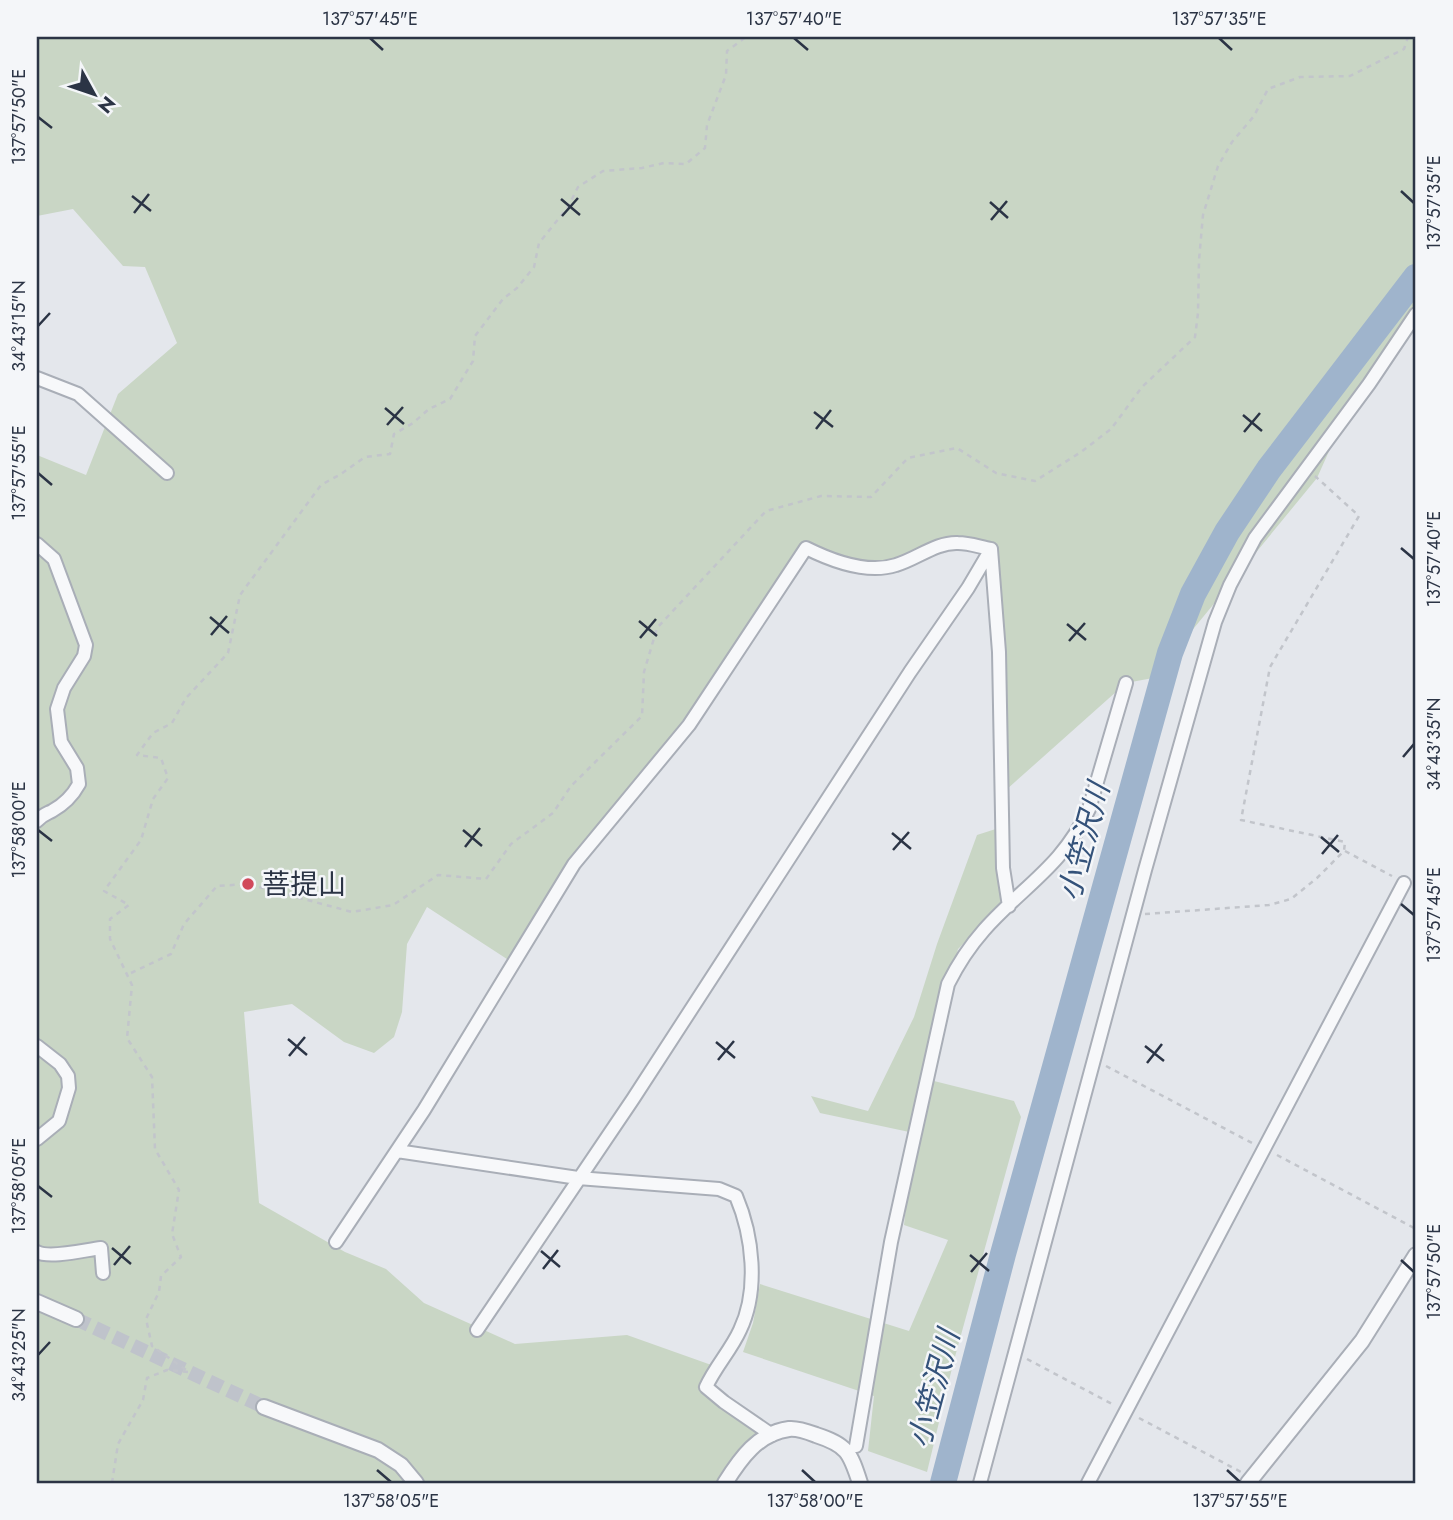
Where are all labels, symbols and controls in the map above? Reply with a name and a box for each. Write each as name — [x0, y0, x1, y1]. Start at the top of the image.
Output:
text: 137°57'45"E — [322, 6, 418, 32]
text: 137°57'40"E — [746, 6, 842, 32]
text: 137°57'35"E — [1171, 6, 1267, 32]
north arrow — [60, 60, 130, 130]
text: 137°57'50"E — [6, 69, 32, 165]
text: N — [91, 90, 122, 119]
text: 137°57'35"E — [1421, 155, 1447, 251]
text: 34°43'15"N — [6, 280, 32, 372]
text: 137°57'55"E — [6, 425, 32, 521]
text: 137°57'40"E — [1421, 511, 1447, 607]
text: 34°43'35"N — [1421, 697, 1447, 791]
water label: 小笠沢川 — [1047, 775, 1121, 905]
text: 137°58'00"E — [6, 781, 32, 879]
place label: 菩提山 — [262, 864, 346, 905]
text: 137°57'45"E — [1421, 867, 1447, 963]
marker: 菩提山 — [240, 876, 256, 892]
text: 137°58'05"E — [6, 1138, 32, 1234]
text: 137°57'50"E — [1421, 1224, 1447, 1320]
text: 34°43'25"N — [6, 1308, 32, 1402]
water label: 小笠沢川 — [897, 1322, 971, 1452]
text: 137°58'05"E — [343, 1488, 439, 1514]
text: 137°58'00"E — [766, 1488, 864, 1514]
text: 137°57'55"E — [1192, 1488, 1288, 1514]

